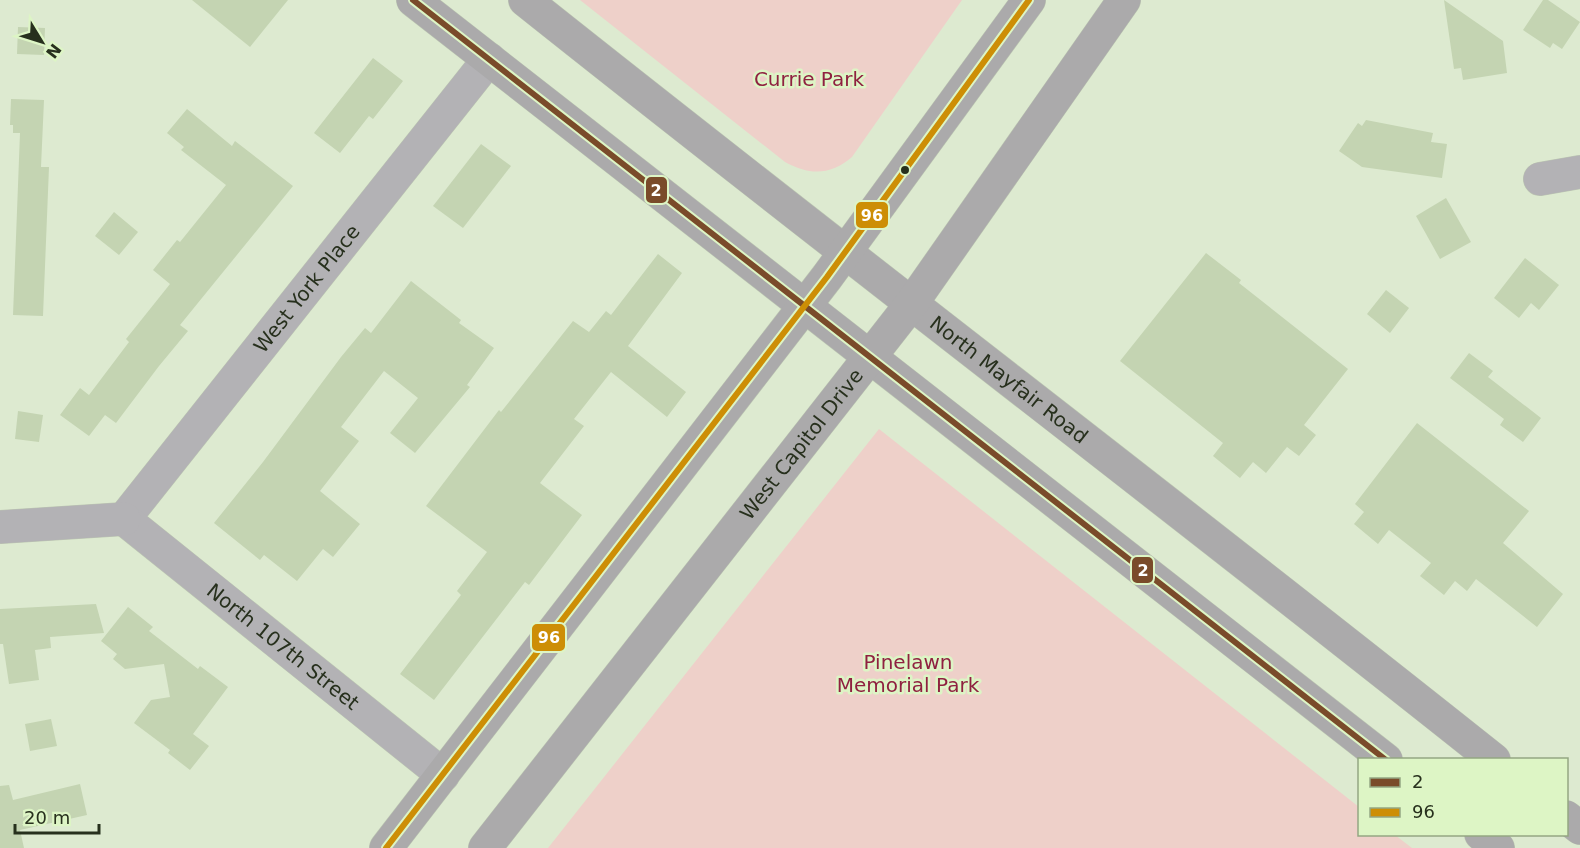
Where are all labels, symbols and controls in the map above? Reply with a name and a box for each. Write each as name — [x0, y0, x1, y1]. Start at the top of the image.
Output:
north arrow — [12, 12, 72, 72]
text: N — [42, 40, 65, 62]
park label: Currie Park — [754, 67, 865, 91]
unlabelled marker — [899, 164, 911, 176]
line badge: 2 — [645, 176, 668, 204]
text: 2 — [650, 181, 662, 200]
line badge: 96 — [855, 201, 889, 229]
text: 96 — [861, 206, 883, 225]
street label: West York Place — [249, 220, 365, 358]
street label: North Mayfair Road — [925, 311, 1093, 448]
street label: West Capitol Drive — [735, 364, 868, 525]
line badge: 2 — [1131, 556, 1154, 584]
text: 2 — [1137, 561, 1149, 580]
street label: North 107th Street — [202, 578, 364, 715]
line badge: 96 — [531, 623, 566, 652]
text: 96 — [538, 628, 560, 647]
park label: Pinelawn Memorial Park — [837, 650, 980, 697]
legend — [1358, 758, 1568, 836]
text: 2 — [1412, 771, 1423, 792]
scale bar — [15, 797, 99, 835]
text: 96 — [1412, 801, 1435, 822]
text: 20 m — [24, 807, 70, 828]

